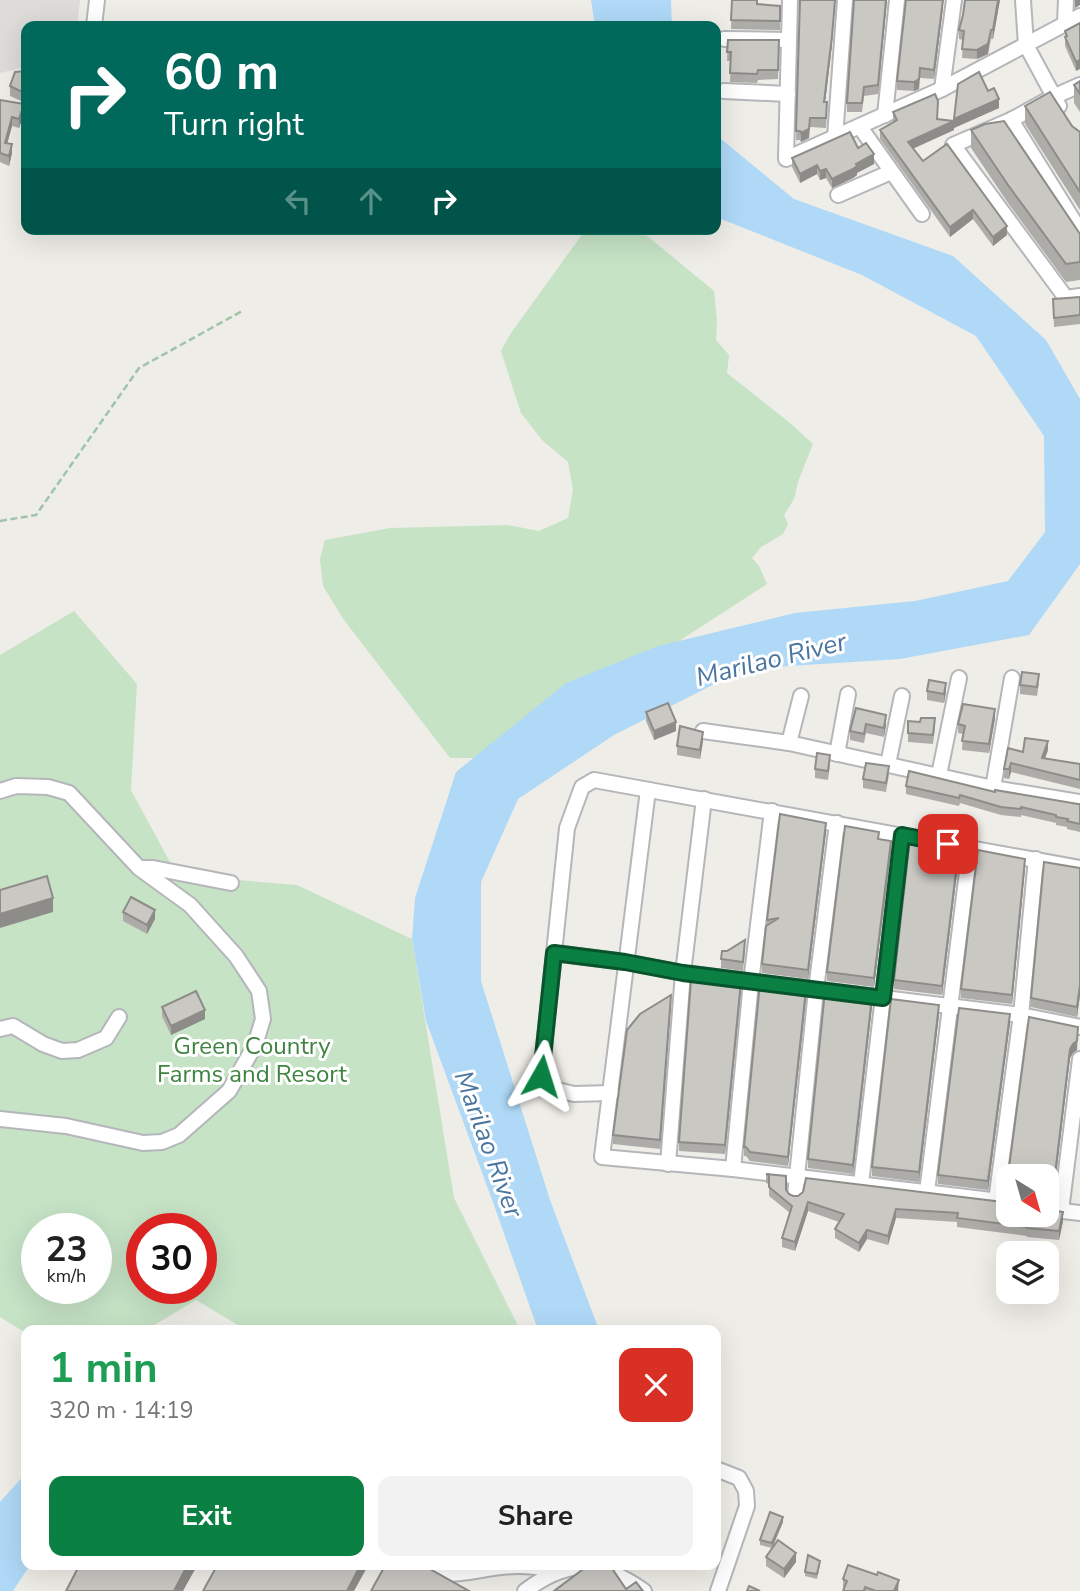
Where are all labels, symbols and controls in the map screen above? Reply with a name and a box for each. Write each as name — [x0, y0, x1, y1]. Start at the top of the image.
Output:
text: 60 m — [164, 39, 279, 106]
icon: right — [49, 49, 140, 140]
text: Turn right — [164, 103, 304, 146]
icon: left — [279, 182, 317, 220]
icon: ahead — [352, 182, 390, 220]
icon: right — [425, 182, 463, 220]
water label: Marilao River — [692, 624, 851, 695]
pin — [918, 814, 978, 874]
icon: arrive — [929, 825, 967, 863]
park label: Green Country Farms and Resort — [157, 1030, 348, 1090]
position arrow — [504, 1039, 578, 1113]
water label: Marilao River — [446, 1066, 531, 1223]
north arrow — [996, 1164, 1059, 1227]
map controls — [996, 1164, 1059, 1304]
speed limit sign: 30 — [126, 1213, 217, 1304]
text: 23 — [45, 1226, 88, 1273]
button: layers — [996, 1241, 1059, 1304]
text: km/h — [47, 1264, 86, 1288]
text: 1 min — [49, 1340, 158, 1397]
button: close — [619, 1348, 693, 1422]
text: 320 m · 14:19 — [49, 1395, 194, 1426]
button: Exit — [49, 1476, 364, 1556]
button: Share — [378, 1476, 693, 1556]

